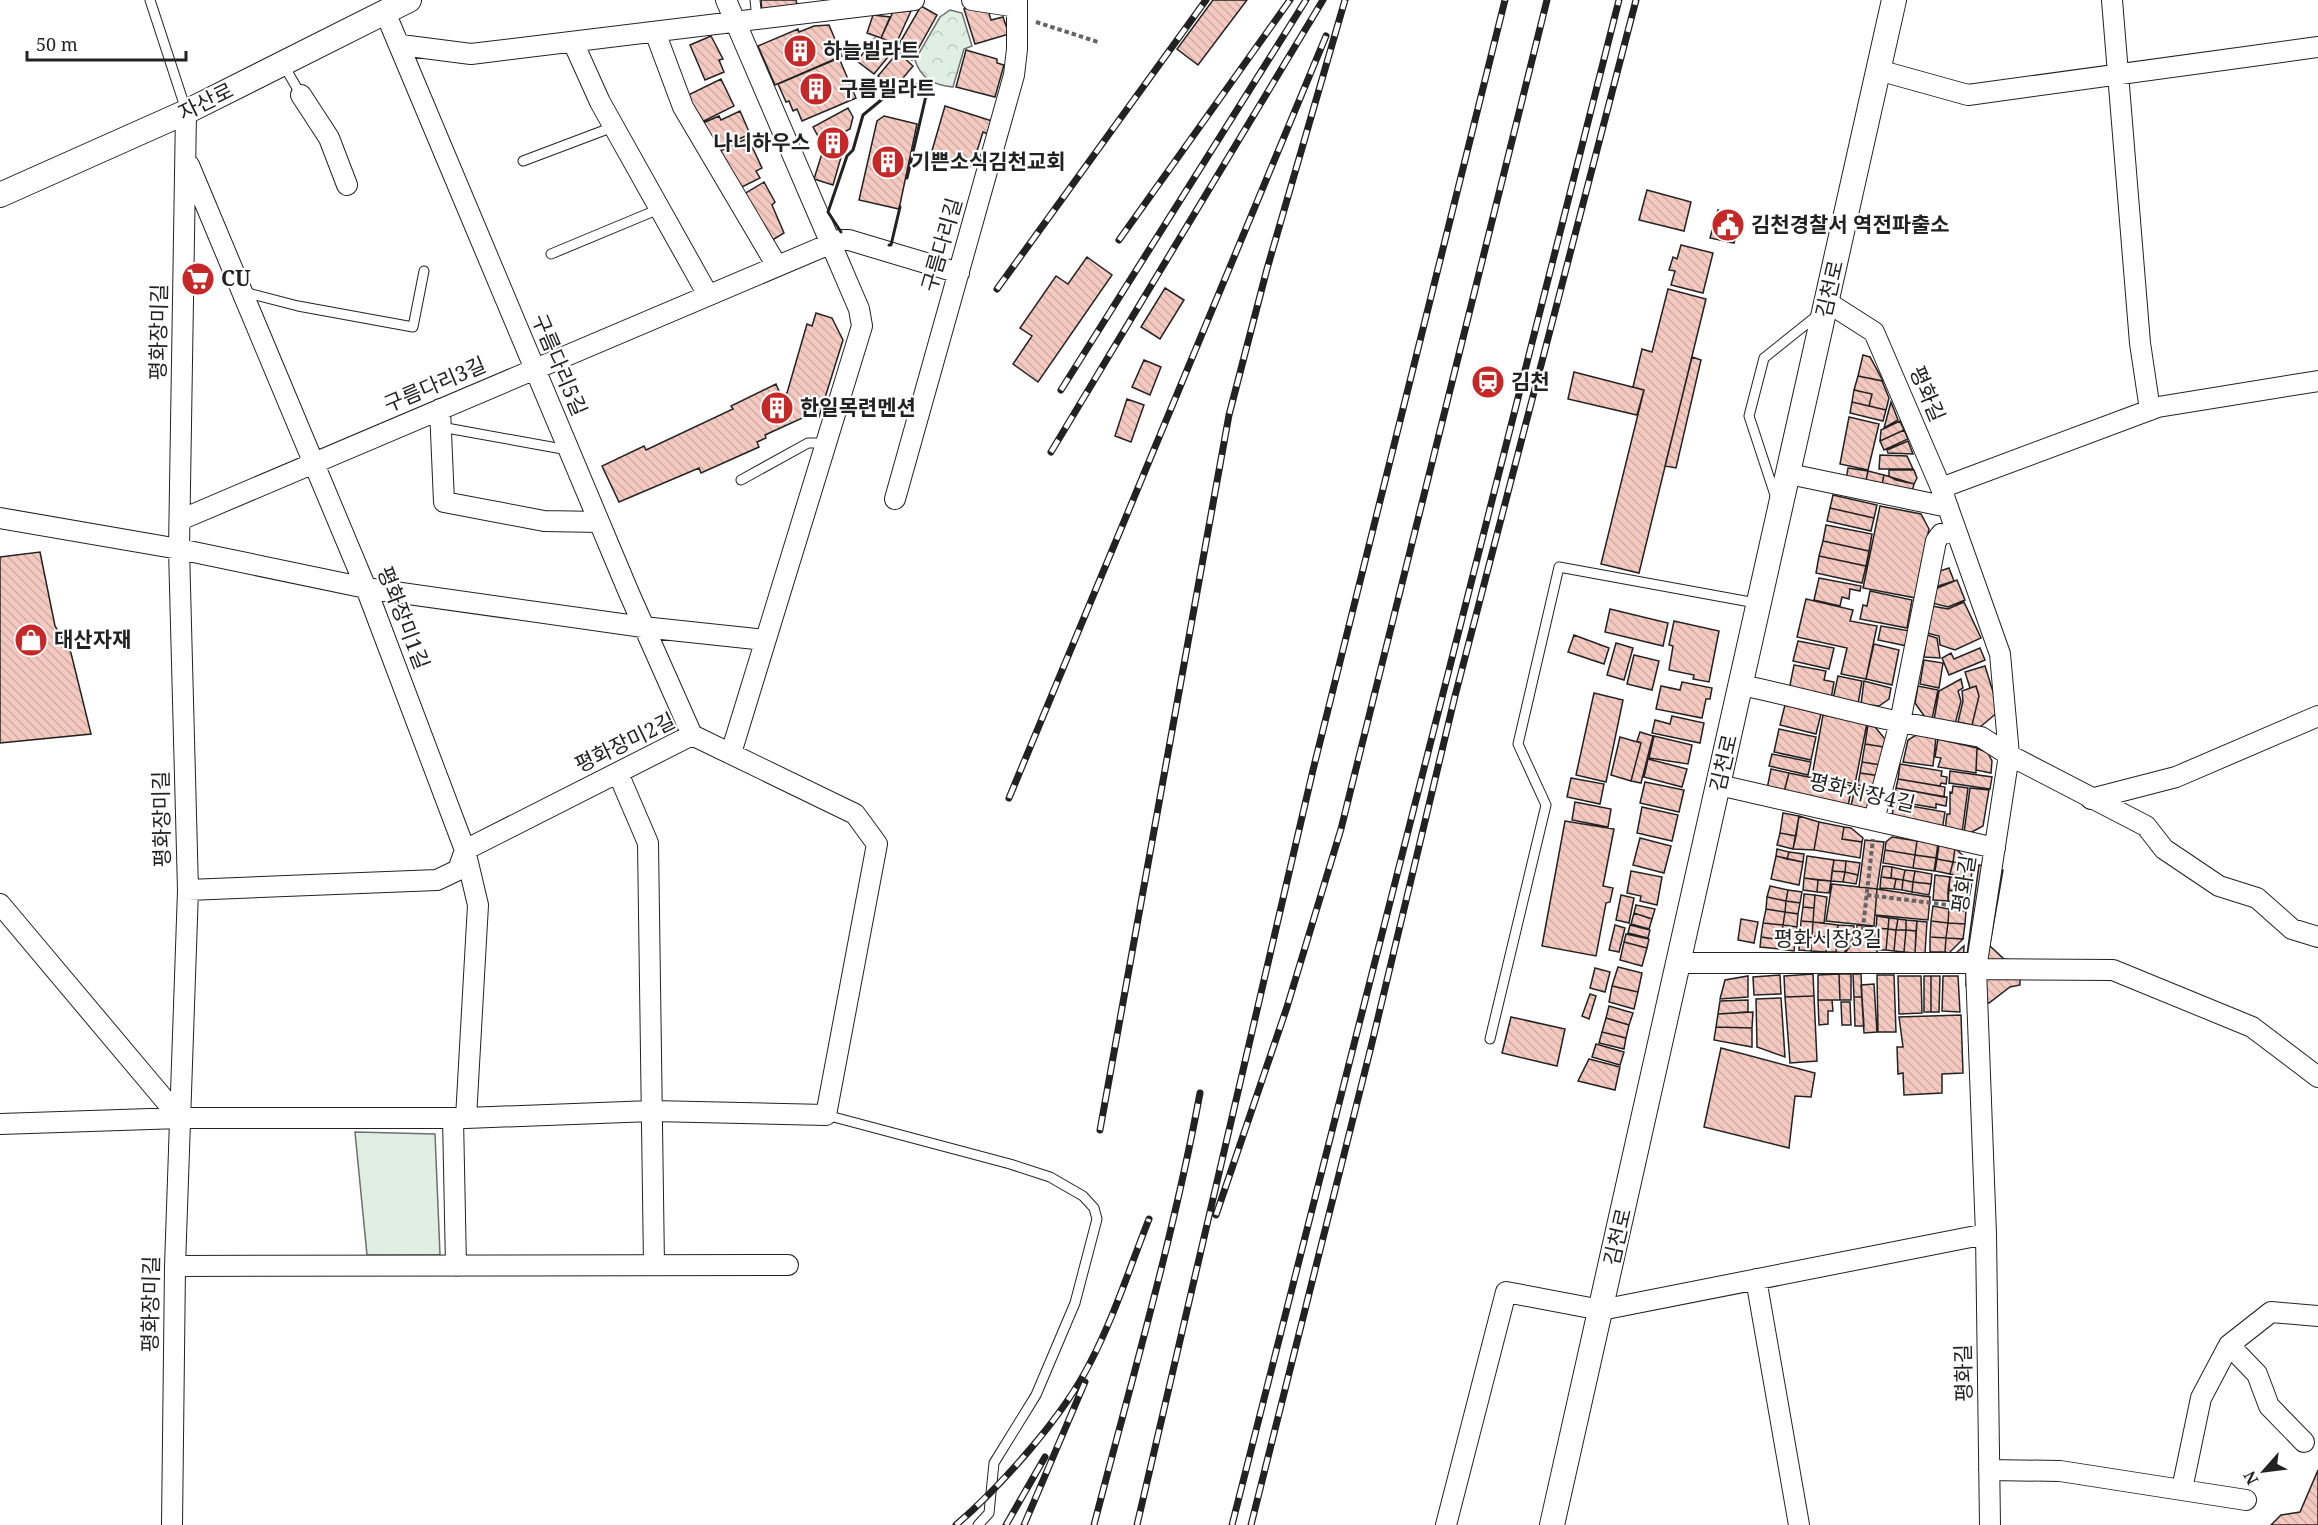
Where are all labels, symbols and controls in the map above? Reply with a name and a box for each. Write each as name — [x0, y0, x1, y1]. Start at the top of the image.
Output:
scale bar — [27, 24, 186, 62]
text: 50 m — [36, 32, 78, 56]
building icon: 하늘빌라트 — [782, 33, 818, 69]
place label: 하늘빌라트 — [823, 36, 920, 64]
building icon: 구름빌라트 — [798, 71, 834, 107]
place label: 구름빌라트 — [839, 74, 936, 102]
street label: 자산로 — [173, 76, 238, 126]
building icon: 나니하우스 — [815, 125, 851, 161]
place label: 나니하우스 — [713, 128, 810, 156]
building icon: 기쁜소식김천교회 — [870, 144, 906, 180]
place label: 기쁜소식김천교회 — [911, 147, 1066, 175]
street label: 구름다리길 — [914, 194, 968, 295]
public building icon: 김천경찰서 역전파출소 — [1710, 207, 1746, 243]
place label: 김천경찰서 역전파출소 — [1751, 210, 1950, 238]
street label: 김천로 — [1809, 257, 1849, 320]
supermarket icon: CU — [180, 261, 216, 297]
place label: CU — [221, 264, 251, 292]
street label: 평화장미길 — [143, 283, 173, 381]
street label: 구름다리5길 — [526, 309, 594, 420]
street label: 구름다리3길 — [379, 350, 490, 418]
street label: 평화길 — [1904, 361, 1952, 426]
station icon: 김천 — [1470, 364, 1506, 400]
place label: 김천 — [1511, 367, 1550, 395]
building icon: 한일목련멘션 — [759, 390, 795, 426]
place label: 한일목련멘션 — [800, 393, 916, 421]
street label: 평화장미1길 — [371, 562, 436, 673]
shop icon: 대산자재 — [13, 622, 49, 658]
place label: 대산자재 — [54, 625, 131, 653]
street label: 평화장미2길 — [570, 706, 679, 778]
street label: 김천로 — [1703, 731, 1743, 794]
street label: 평화시장4길 — [1806, 766, 1918, 818]
street label: 평화장미길 — [146, 770, 176, 868]
street label: 평화길 — [1945, 853, 1981, 915]
street label: 평화시장3길 — [1774, 924, 1882, 952]
street label: 김천로 — [1597, 1205, 1637, 1268]
street label: 평화장미길 — [135, 1255, 165, 1353]
street label: 평화길 — [1948, 1344, 1978, 1402]
north arrow — [2234, 1441, 2294, 1501]
text: N — [2238, 1467, 2263, 1489]

